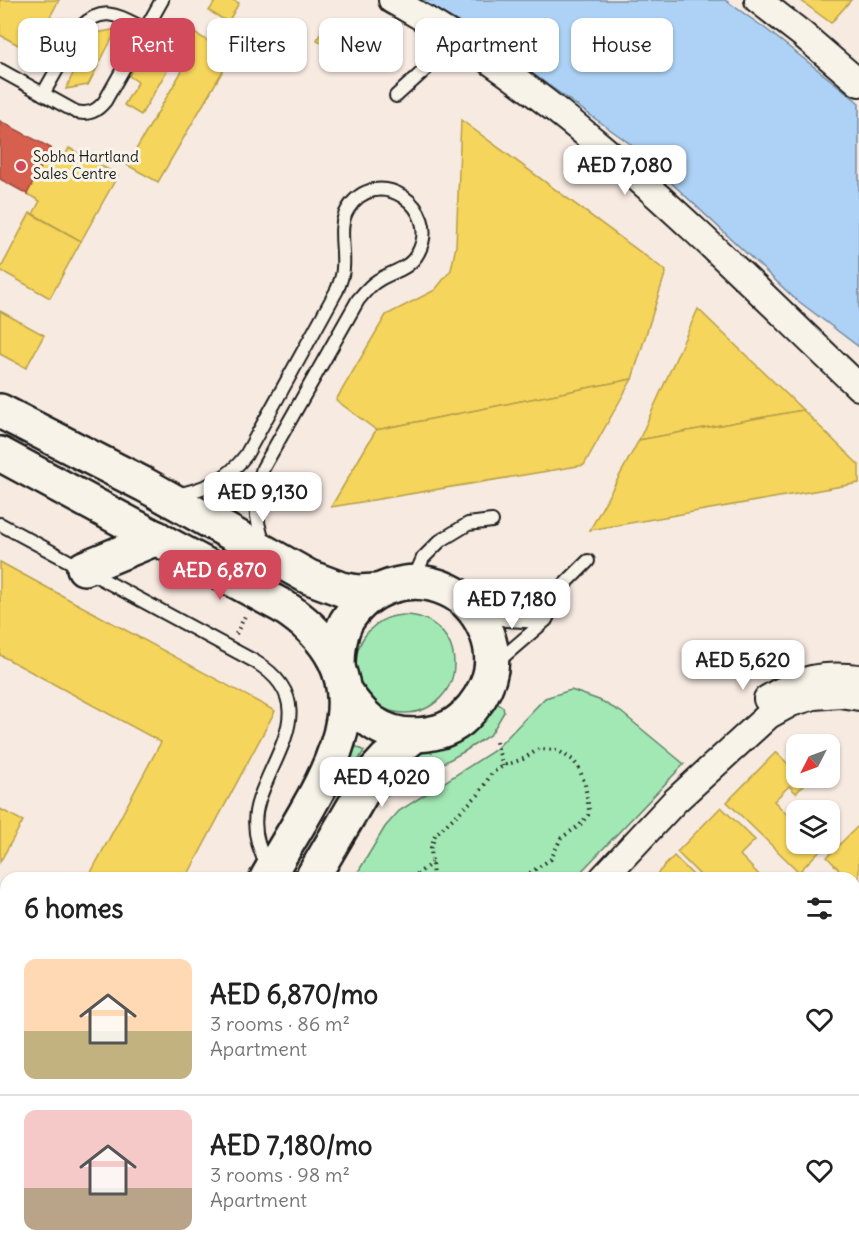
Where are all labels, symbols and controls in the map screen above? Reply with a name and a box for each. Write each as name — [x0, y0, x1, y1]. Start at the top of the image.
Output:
chip: Buy — [18, 18, 98, 72]
chip: Rent — [110, 18, 195, 72]
chip: Filters — [207, 18, 307, 72]
chip: New — [319, 18, 403, 72]
chip: Apartment — [415, 18, 559, 72]
chip: House — [571, 18, 673, 72]
pin: AED 7,080 — [556, 145, 694, 196]
place label: Sobha Hartland Sales Centre — [33, 147, 139, 183]
text: AED 7,080 — [577, 152, 673, 177]
marker: Sobha Hartland Sales Centre — [14, 159, 28, 173]
pin: AED 9,130 — [194, 472, 332, 523]
text: AED 9,130 — [218, 479, 308, 504]
pin: AED 6,870 — [151, 550, 289, 601]
text: AED 6,870 — [173, 557, 267, 582]
pin: AED 7,180 — [443, 579, 581, 630]
text: AED 7,180 — [467, 586, 557, 611]
pin: AED 5,620 — [674, 640, 812, 691]
text: AED 5,620 — [696, 647, 790, 672]
north arrow — [786, 734, 840, 788]
map controls — [786, 734, 840, 854]
pin: AED 4,020 — [313, 757, 451, 808]
text: AED 4,020 — [334, 764, 430, 789]
button: layers — [786, 800, 840, 854]
text: 6 homes — [24, 892, 123, 925]
icon: filters — [803, 892, 836, 925]
text: AED 6,870/mo — [210, 978, 378, 1011]
icon: home — [72, 983, 144, 1055]
icon: heart — [803, 1003, 836, 1036]
text: 3 rooms · 86 m² — [210, 1011, 350, 1036]
text: Apartment — [210, 1036, 307, 1061]
text: AED 7,180/mo — [210, 1129, 372, 1162]
icon: home — [72, 1134, 144, 1206]
icon: heart — [803, 1154, 836, 1187]
text: 3 rooms · 98 m² — [210, 1162, 350, 1187]
text: Apartment — [210, 1187, 307, 1212]

